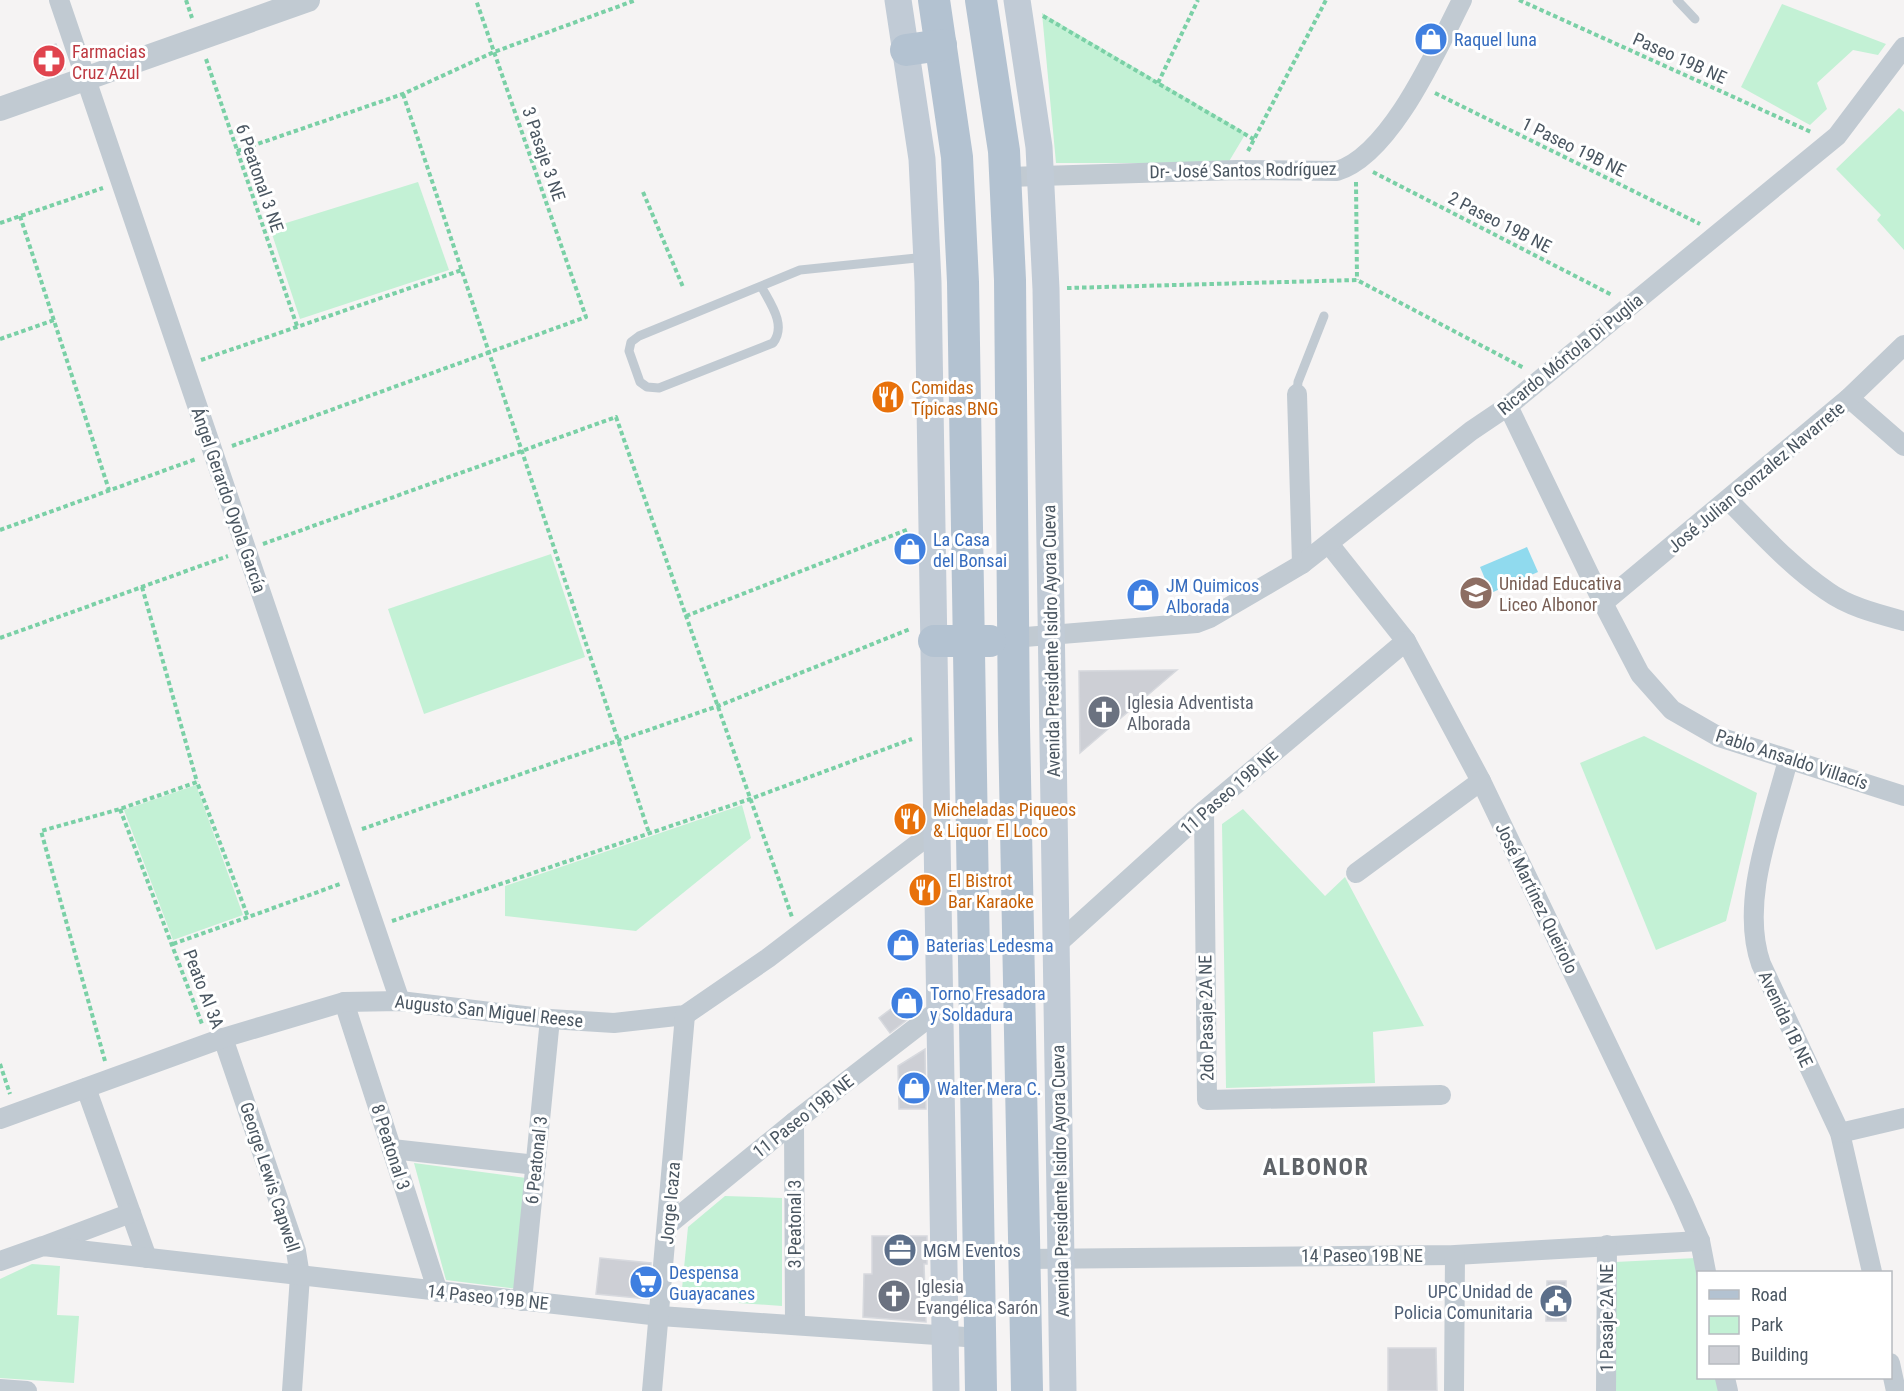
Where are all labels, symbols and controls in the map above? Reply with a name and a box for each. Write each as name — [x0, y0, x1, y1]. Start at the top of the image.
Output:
shop icon: Raquel luna — [1413, 21, 1449, 57]
street label: Paseo 19B NE — [1630, 28, 1730, 88]
place label: Raquel luna — [1454, 29, 1537, 50]
place label: Farmacias Cruz Azul — [72, 41, 146, 83]
pharmacy icon: Farmacias Cruz Azul — [31, 43, 67, 79]
street label: 3 Pasaje 3 NE — [518, 104, 570, 204]
street label: 1 Paseo 19B NE — [1519, 113, 1629, 181]
street label: 6 Peatonal 3 NE — [232, 121, 288, 235]
street label: Dr- José Santos Rodríguez — [1149, 158, 1337, 182]
street label: 2 Paseo 19B NE — [1445, 187, 1555, 257]
street label: Ricardo Mórtola Di Puglia — [1493, 289, 1647, 419]
place label: Comidas Típicas BNG — [911, 377, 999, 419]
restaurant icon: Comidas Típicas BNG — [870, 379, 906, 415]
street label: José Julian Gonzalez Navarrete — [1663, 397, 1849, 557]
street label: Ángel Gerardo Oyola García — [187, 405, 271, 595]
street label: Avenida Presidente Isidro Ayora Cueva — [1038, 505, 1064, 777]
place label: La Casa del Bonsai — [933, 529, 1007, 571]
shop icon: La Casa del Bonsai — [892, 531, 928, 567]
place label: Unidad Educativa Liceo Albonor — [1499, 573, 1622, 615]
place label: JM Quimicos Alborada — [1166, 575, 1259, 617]
school or university icon: Unidad Educativa Liceo Albonor — [1458, 575, 1494, 611]
shop icon: JM Quimicos Alborada — [1125, 577, 1161, 613]
place label: Iglesia Adventista Alborada — [1127, 692, 1254, 734]
church icon: Iglesia Adventista Alborada — [1086, 694, 1122, 730]
street label: Pablo Ansaldo Villacís — [1713, 724, 1871, 794]
street label: 11 Paseo 19B NE — [1176, 743, 1282, 839]
place label: Micheladas Piqueos & Liquor El Loco — [933, 799, 1076, 841]
restaurant icon: Micheladas Piqueos & Liquor El Loco — [892, 801, 928, 837]
street label: José Martínez Queirolo — [1491, 819, 1583, 977]
place label: El Bistrot Bar Karaoke — [948, 870, 1034, 912]
restaurant icon: El Bistrot Bar Karaoke — [907, 872, 943, 908]
shop icon: Baterias Ledesma — [885, 927, 921, 963]
place label: Baterias Ledesma — [926, 935, 1054, 956]
street label: Peato Al 3A — [179, 946, 229, 1032]
street label: 2do Pasaje 2A NE — [1194, 955, 1218, 1081]
street label: Avenida 1B NE — [1755, 968, 1817, 1070]
place label: Torno Fresadora y Soldadura — [930, 983, 1046, 1025]
shop icon: Torno Fresadora y Soldadura — [889, 985, 925, 1021]
street label: Augusto San Miguel Reese — [394, 991, 584, 1031]
street label: Avenida Presidente Isidro Ayora Cueva — [1047, 1045, 1073, 1317]
street label: 11 Paseo 19B NE — [748, 1070, 858, 1162]
shop icon: Walter Mera C. — [896, 1070, 932, 1106]
place label: Walter Mera C. — [937, 1078, 1041, 1099]
street label: George Lewis Capwell — [236, 1100, 304, 1254]
street label: 8 Peatonal 3 — [367, 1102, 415, 1192]
street label: 6 Peatonal 3 — [521, 1115, 551, 1205]
district label: ALBONOR — [1263, 1153, 1369, 1181]
street label: Jorge Icaza — [656, 1161, 684, 1245]
street label: 3 Peatonal 3 — [784, 1180, 805, 1268]
office icon: MGM Eventos — [882, 1232, 918, 1268]
place label: MGM Eventos — [923, 1240, 1021, 1261]
street label: 14 Paseo 19B NE — [1301, 1245, 1423, 1266]
place label: Despensa Guayacanes — [669, 1262, 755, 1304]
supermarket icon: Despensa Guayacanes — [628, 1264, 664, 1300]
street label: 1 Pasaje 2A NE — [1596, 1264, 1617, 1372]
legend — [1697, 1271, 1892, 1379]
place label: Iglesia Evangélica Sarón — [917, 1276, 1038, 1318]
church icon: Iglesia Evangélica Sarón — [876, 1278, 912, 1314]
street label: 14 Paseo 19B NE — [426, 1280, 550, 1314]
place label: UPC Unidad de Policia Comunitaria — [1394, 1281, 1533, 1323]
public building icon: UPC Unidad de Policia Comunitaria — [1538, 1283, 1574, 1319]
text: Road — [1751, 1284, 1787, 1305]
text: Park — [1751, 1314, 1783, 1335]
text: Building — [1751, 1344, 1808, 1365]

